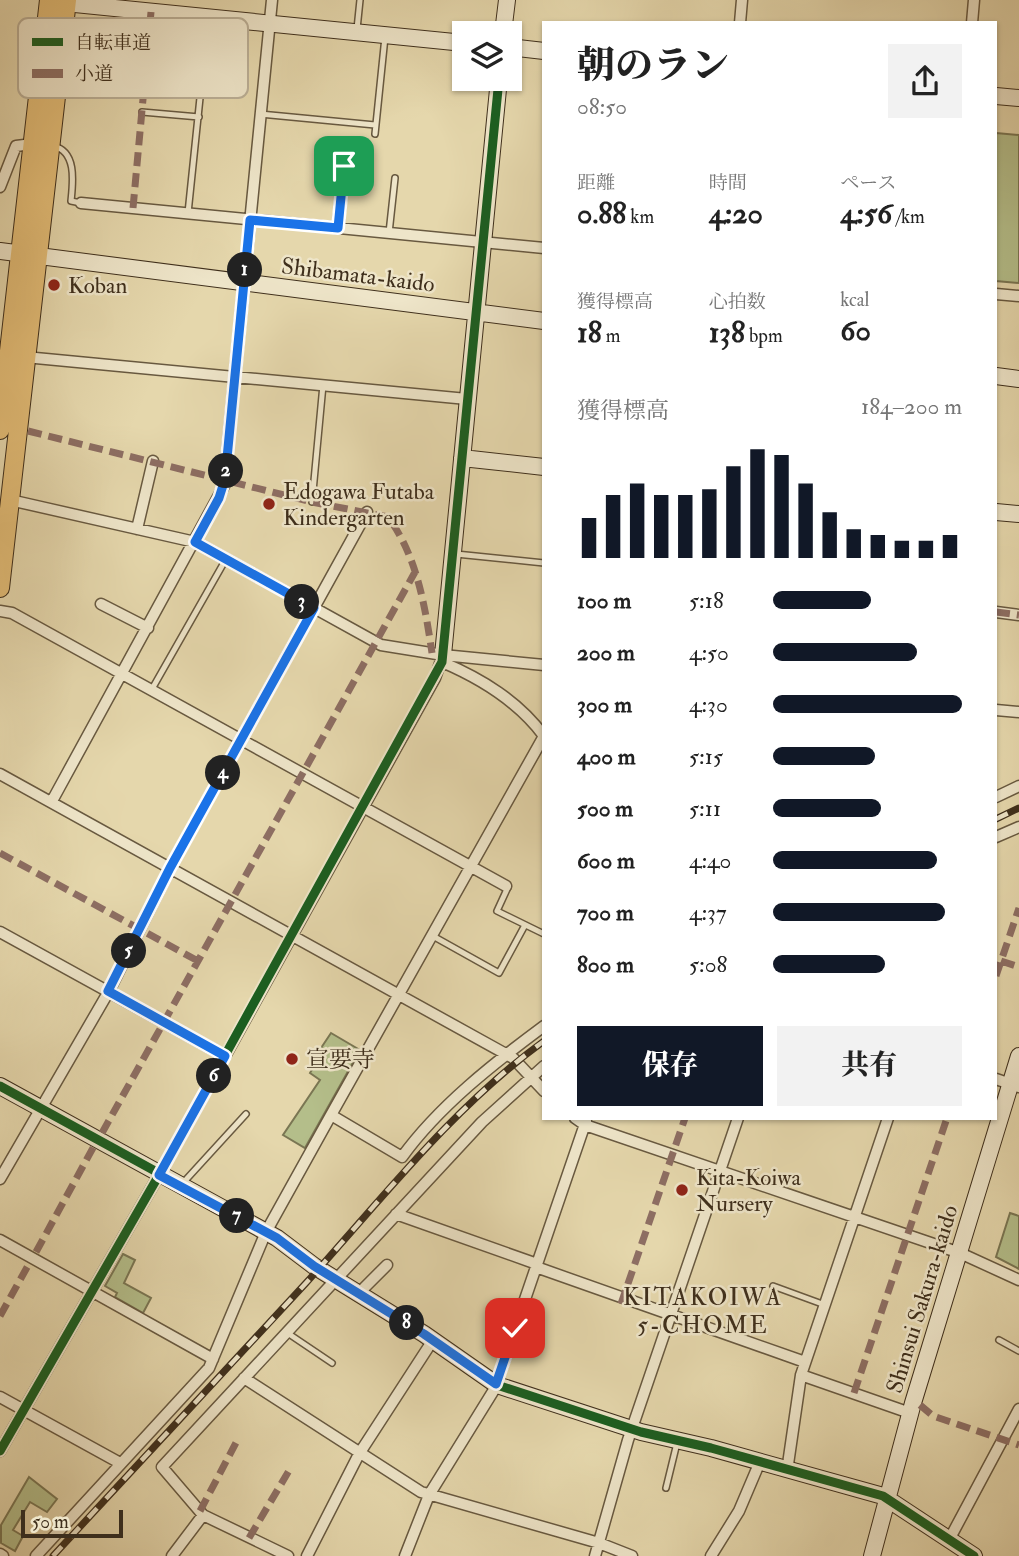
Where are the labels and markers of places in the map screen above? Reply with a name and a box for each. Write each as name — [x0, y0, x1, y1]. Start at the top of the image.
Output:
pin — [314, 136, 374, 196]
pin: 1 — [228, 252, 262, 288]
place label: Koban — [68, 271, 127, 300]
marker: Koban — [46, 277, 62, 293]
pin: 2 — [208, 454, 244, 489]
place label: Edogawa Futaba Kindergarten — [283, 477, 435, 532]
marker: Edogawa Futaba Kindergarten — [261, 496, 277, 512]
pin: 3 — [284, 584, 320, 620]
pin: 4 — [206, 756, 241, 790]
pin: 5 — [111, 934, 146, 968]
place label: 宣要寺 — [306, 1045, 375, 1074]
marker: 宣要寺 — [284, 1051, 300, 1067]
pin: 6 — [196, 1058, 232, 1094]
place label: Kita-Koiwa Nursery — [696, 1163, 801, 1218]
marker: Kita-Koiwa Nursery — [674, 1182, 690, 1198]
pin: 7 — [219, 1198, 254, 1234]
pin — [485, 1298, 545, 1358]
pin: 8 — [390, 1306, 424, 1340]

